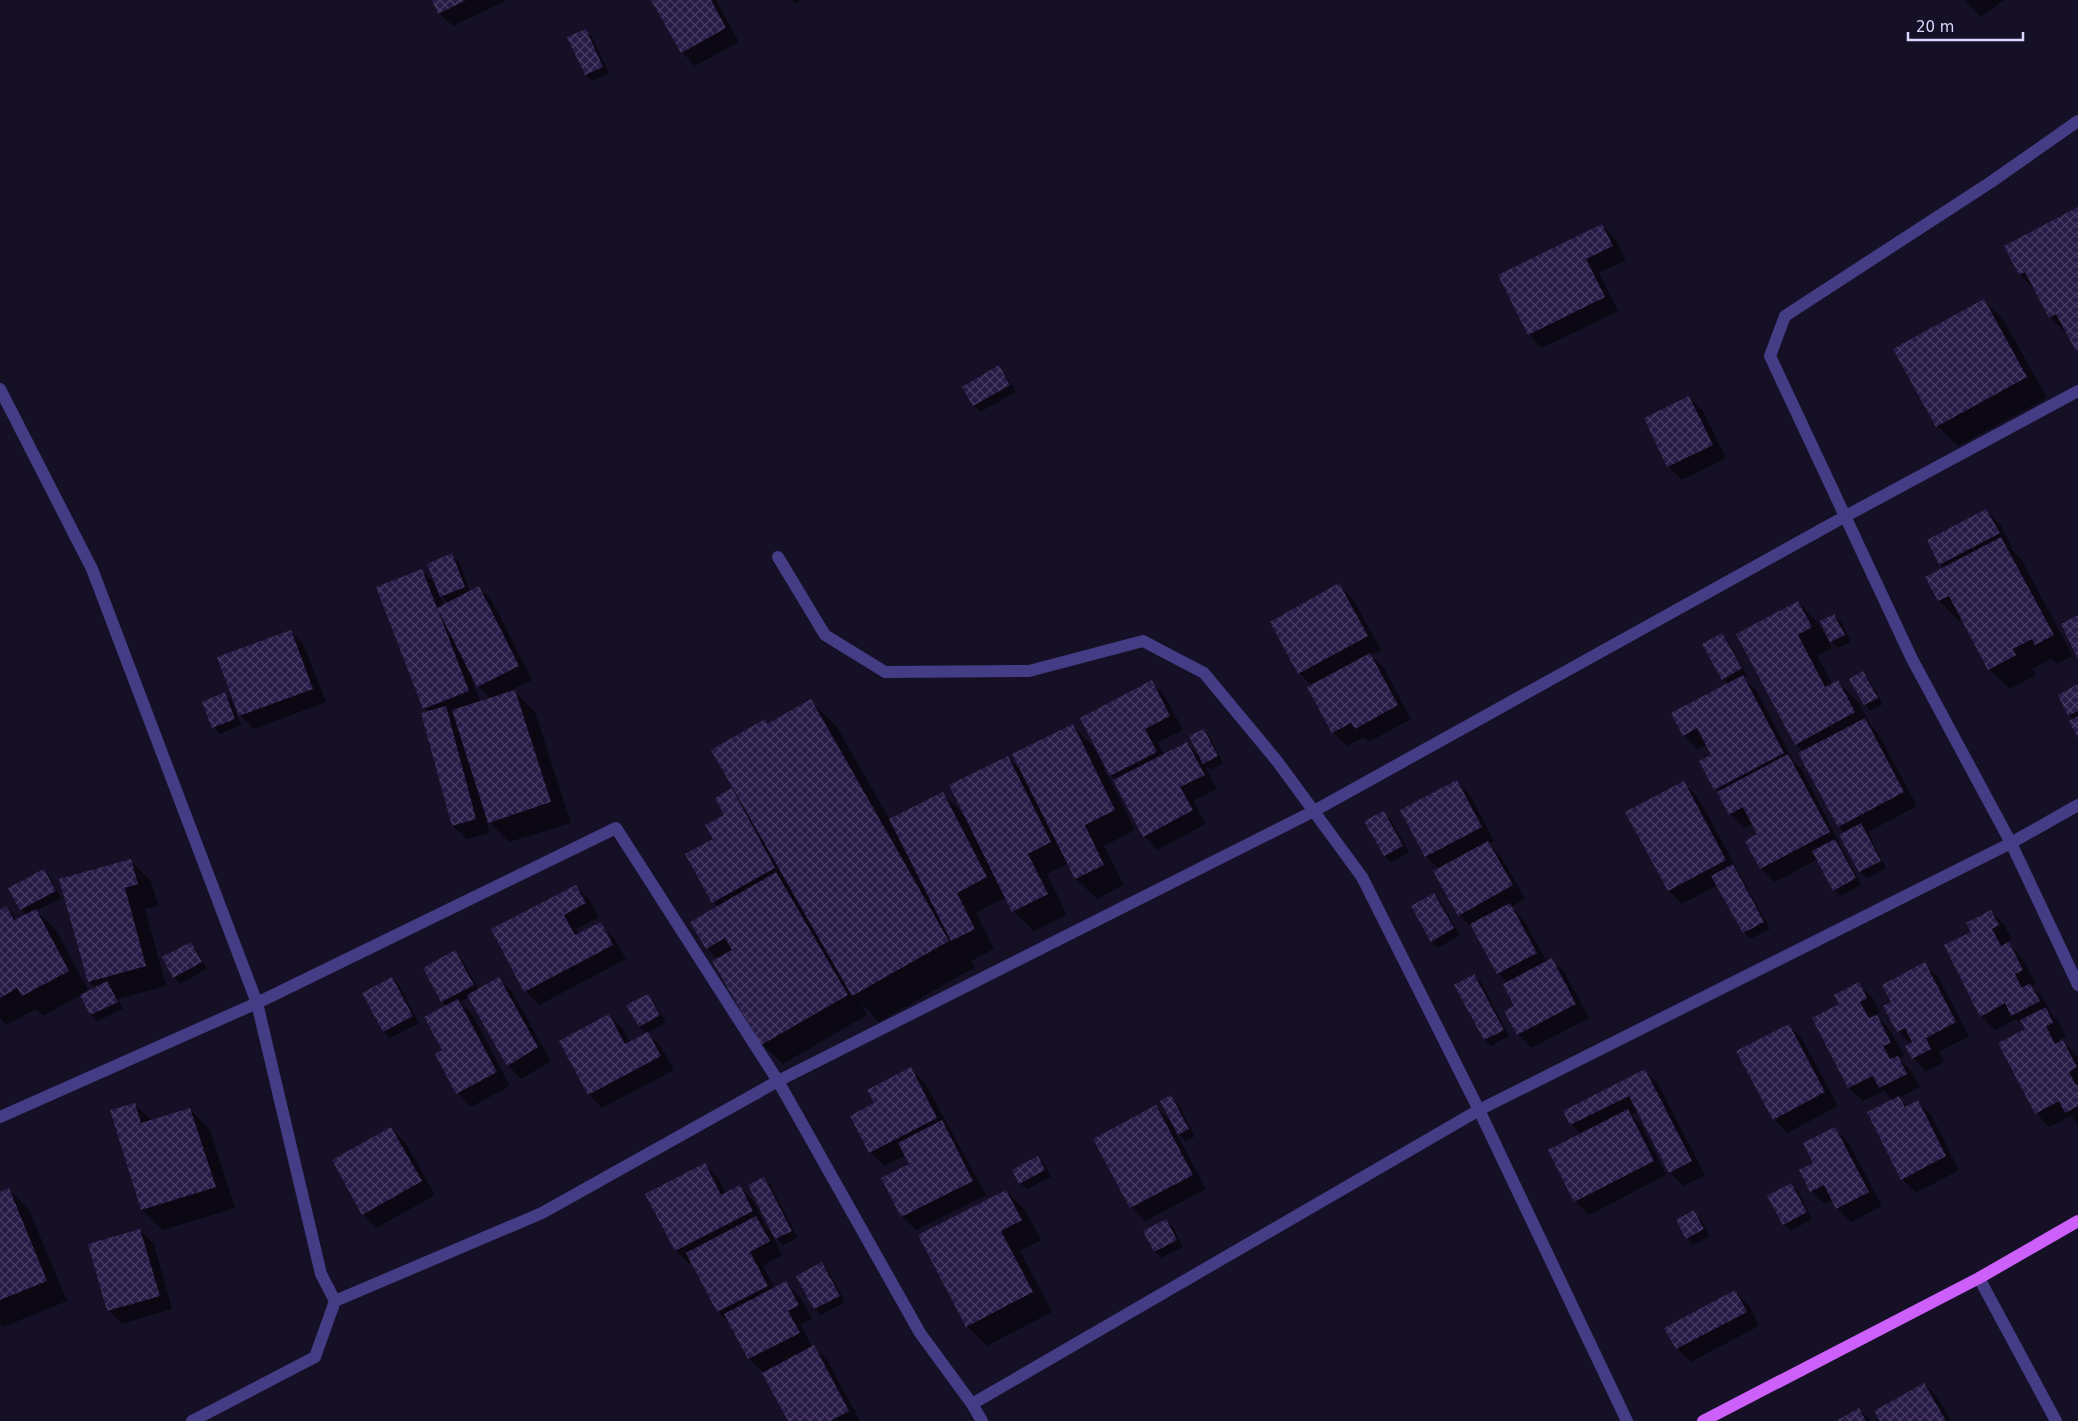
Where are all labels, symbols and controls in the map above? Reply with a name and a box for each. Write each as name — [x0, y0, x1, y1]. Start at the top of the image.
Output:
scale bar — [1908, 10, 2023, 42]
text: 20 m — [1916, 18, 1954, 36]

